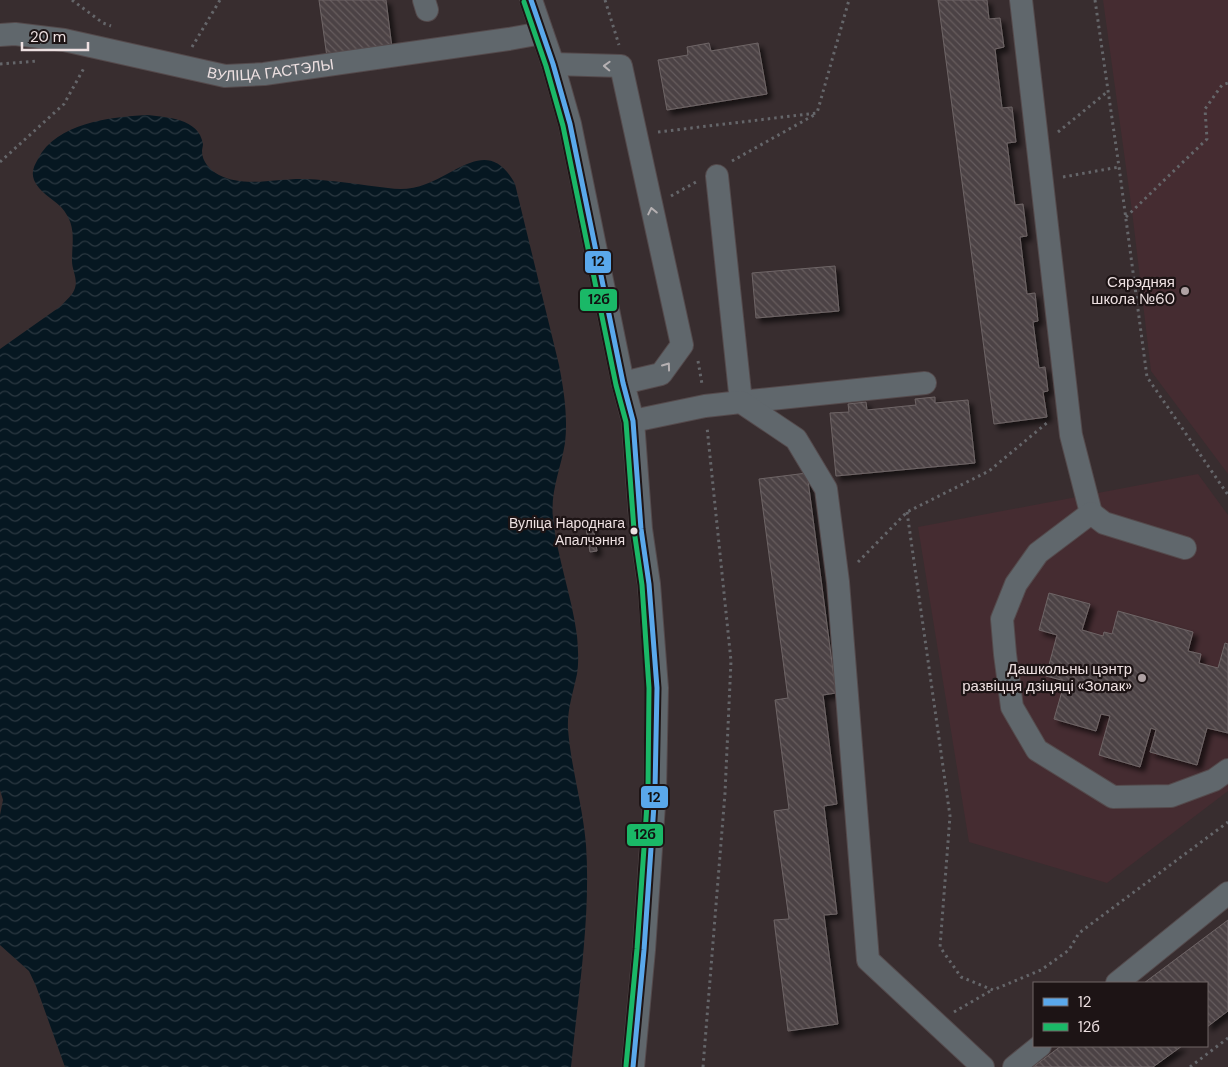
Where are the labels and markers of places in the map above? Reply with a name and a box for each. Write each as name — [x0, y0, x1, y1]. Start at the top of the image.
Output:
place label: Сярэдняя школа №60 — [1091, 272, 1175, 309]
marker: Сярэдняя школа №60 — [1179, 285, 1191, 297]
place label: Вуліца Народнага Апалчэння — [509, 514, 625, 549]
marker: Вуліца Народнага Апалчэння — [629, 526, 639, 536]
place label: Дашкольны цэнтр развіцця дзіцяці «Золак» — [962, 659, 1132, 696]
marker: Дашкольны цэнтр развіцця дзіцяці «Золак» — [1136, 672, 1148, 684]

